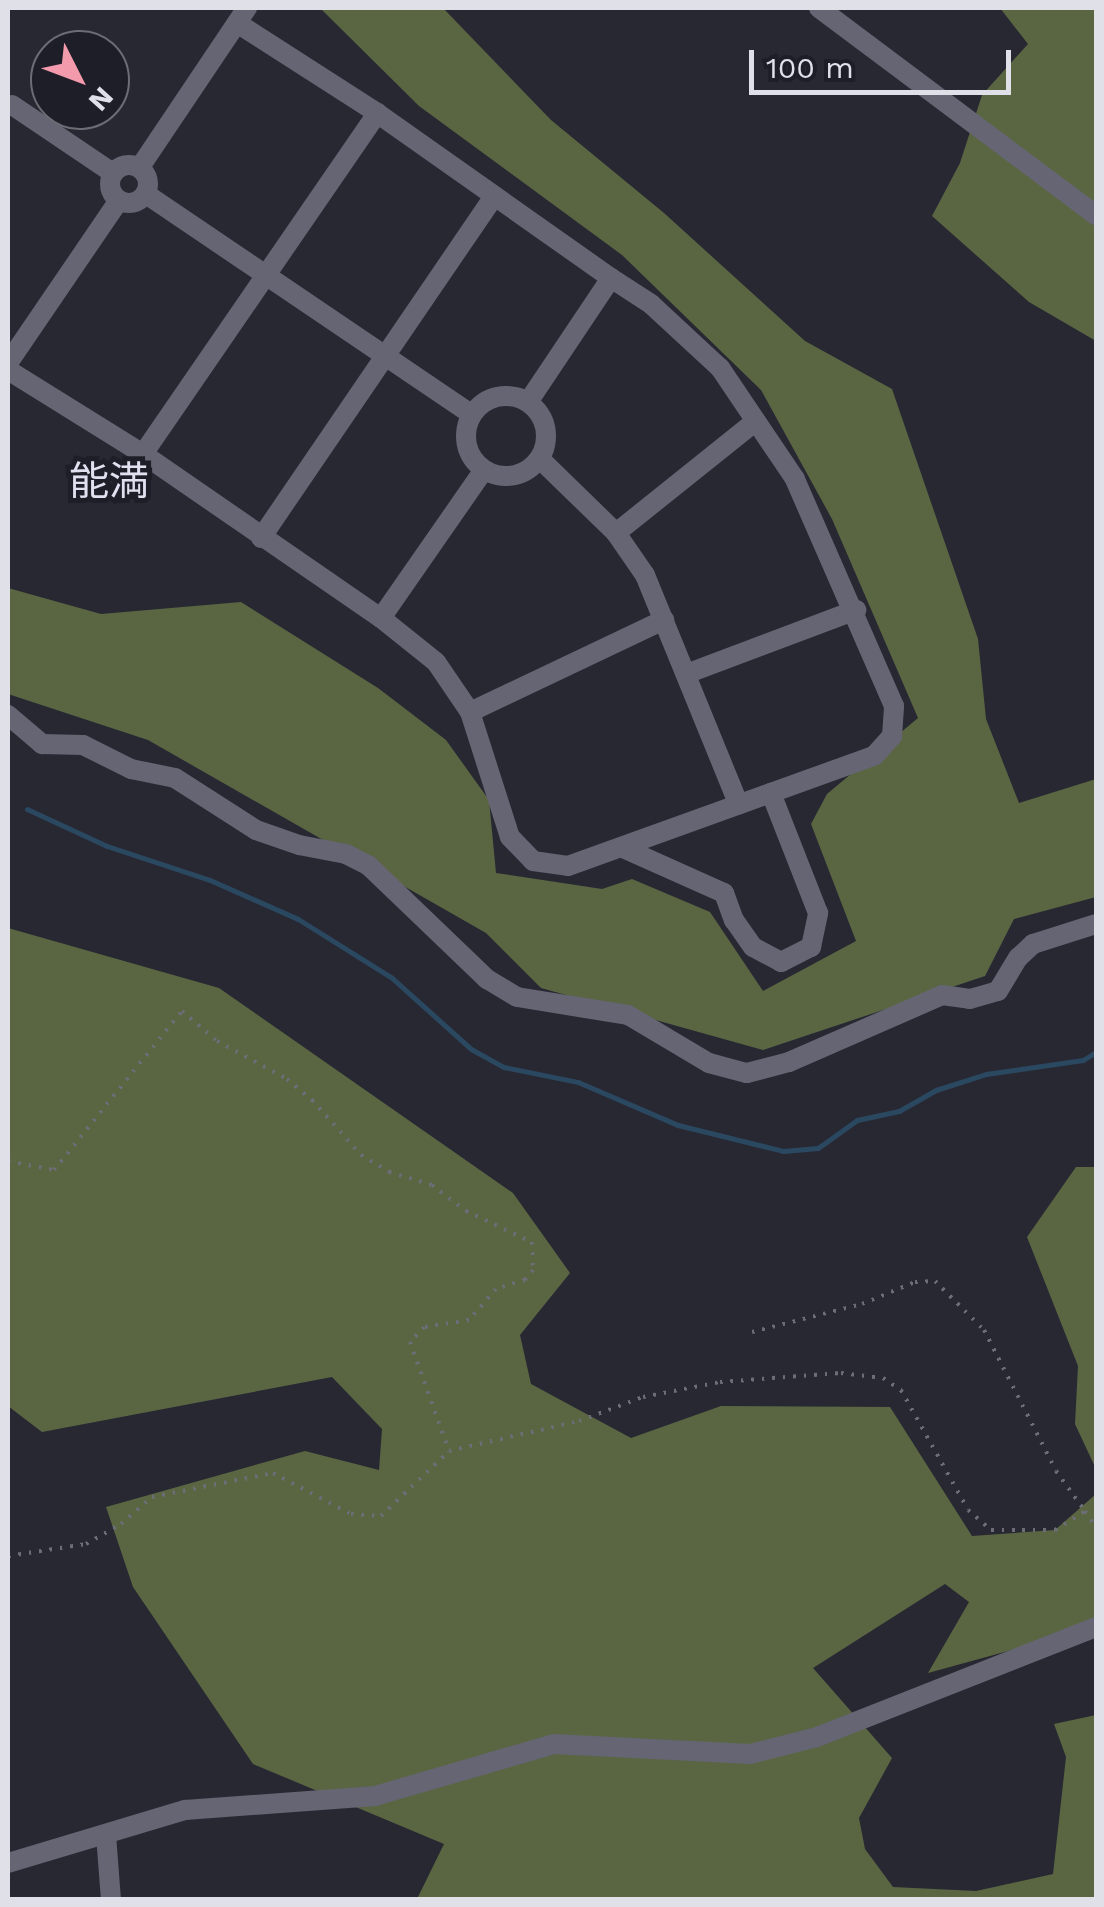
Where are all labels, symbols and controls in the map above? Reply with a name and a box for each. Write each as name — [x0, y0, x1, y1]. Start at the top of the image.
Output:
north arrow — [30, 30, 130, 130]
scale bar — [754, 30, 1016, 92]
text: 100 m — [766, 50, 854, 85]
text: N — [82, 80, 120, 118]
district label: 能満 — [69, 458, 149, 506]

